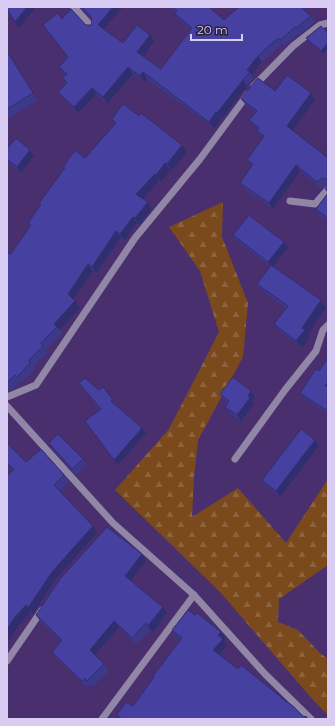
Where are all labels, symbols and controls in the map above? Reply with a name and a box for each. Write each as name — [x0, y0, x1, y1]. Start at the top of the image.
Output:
scale bar — [191, 16, 242, 42]
text: 20 m — [197, 22, 228, 37]

